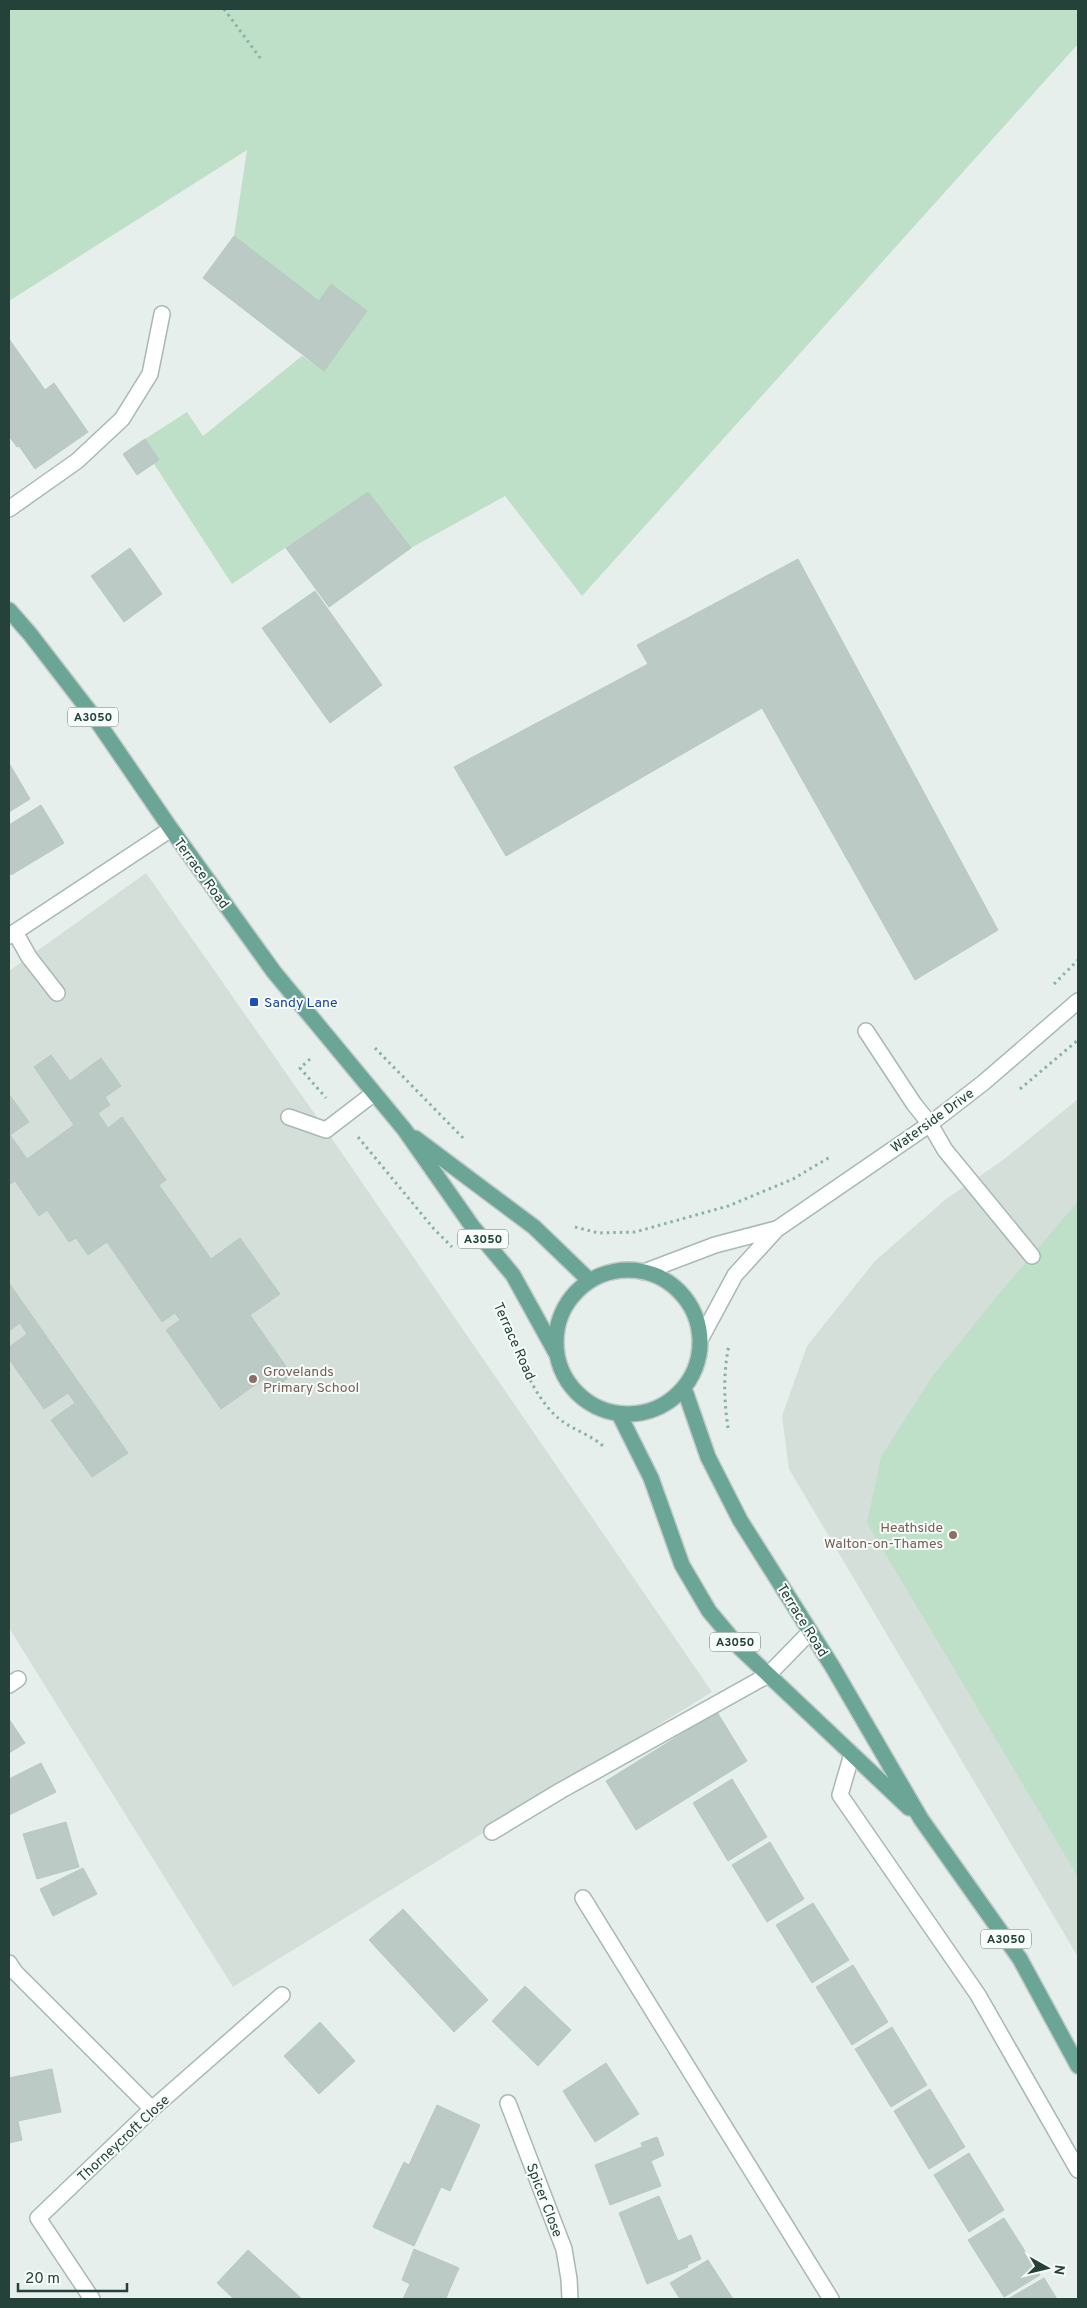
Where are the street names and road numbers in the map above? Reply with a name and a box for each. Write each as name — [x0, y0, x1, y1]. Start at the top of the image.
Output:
road number: A3050 — [68, 708, 118, 726]
street label: Terrace Road — [170, 835, 232, 912]
street label: Waterside Drive — [888, 1085, 978, 1157]
road number: A3050 — [458, 1230, 508, 1248]
street label: Terrace Road — [489, 1300, 538, 1383]
street label: Terrace Road — [773, 1581, 831, 1661]
road number: A3050 — [710, 1632, 760, 1651]
road number: A3050 — [981, 1930, 1031, 1948]
street label: Thorneycroft Close — [74, 2092, 174, 2186]
street label: Spicer Close — [522, 2161, 565, 2240]

